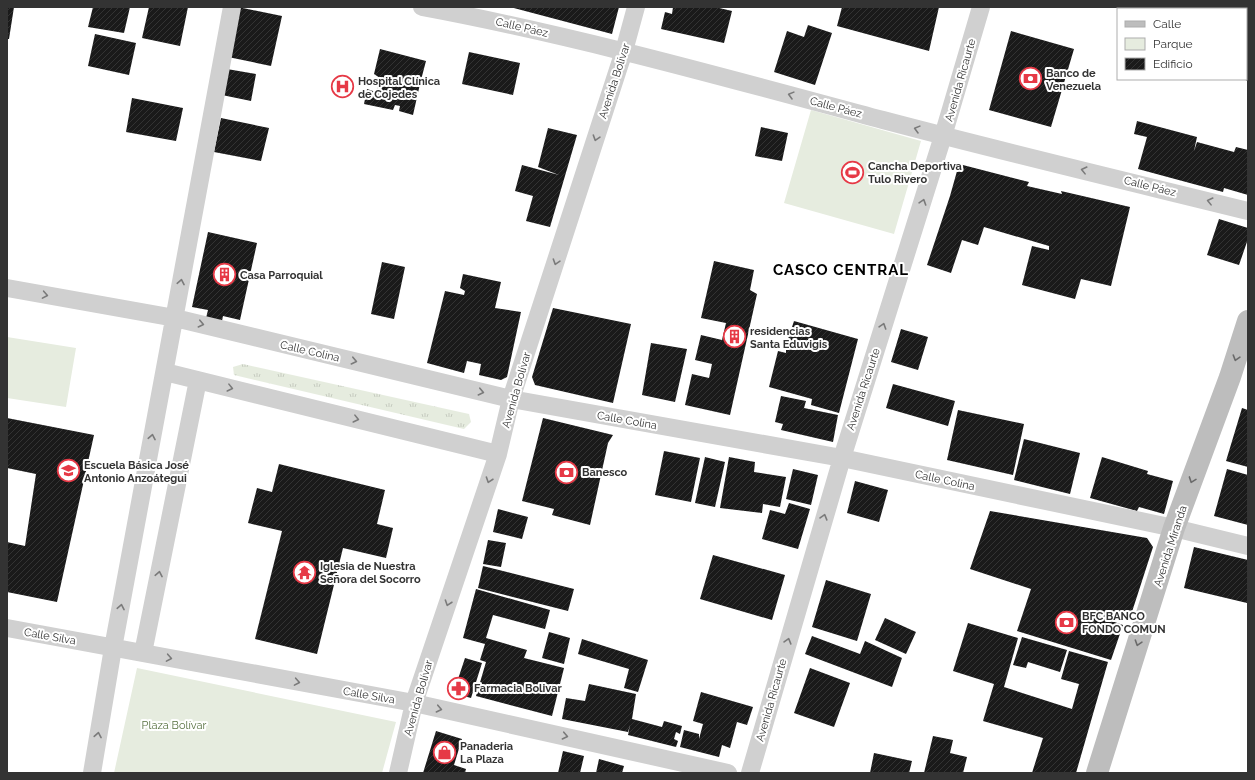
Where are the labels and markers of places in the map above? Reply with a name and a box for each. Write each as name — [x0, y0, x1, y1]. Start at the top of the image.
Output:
bank icon: Banco de Venezuela — [1018, 66, 1044, 92]
place label: Banco de Venezuela — [1046, 67, 1101, 93]
hospital icon: Hospital Clínica de Cojedes — [329, 74, 355, 100]
place label: Hospital Clínica de Cojedes — [358, 75, 440, 101]
sports icon: Cancha Deportiva Tulo Rivero — [840, 159, 866, 185]
place label: Cancha Deportiva Tulo Rivero — [868, 160, 962, 186]
building icon: Casa Parroquial — [211, 262, 237, 288]
place label: Casa Parroquial — [240, 269, 323, 282]
building icon: residencias Santa Eduvigis — [722, 324, 748, 350]
place label: residencias Santa Eduvigis — [750, 325, 828, 351]
school or university icon: Escuela Básica José Antonio Anzoátegui — [55, 458, 81, 484]
place label: Escuela Básica José Antonio Anzoátegui — [84, 459, 189, 485]
bank icon: Banesco — [553, 459, 579, 485]
place label: Banesco — [582, 466, 628, 479]
temple icon: Iglesia de Nuestra Señora del Socorro — [291, 559, 317, 585]
place label: Iglesia de Nuestra Señora del Socorro — [320, 560, 421, 586]
bank icon: BFC BANCO FONDO COMUN — [1054, 609, 1080, 635]
place label: BFC BANCO FONDO COMUN — [1082, 610, 1166, 636]
pharmacy icon: Farmacia Bolivar — [445, 675, 471, 701]
place label: Farmacia Bolivar — [474, 682, 563, 695]
shop icon: Panaderia La Plaza — [431, 739, 457, 765]
place label: Panaderia La Plaza — [460, 740, 513, 766]

